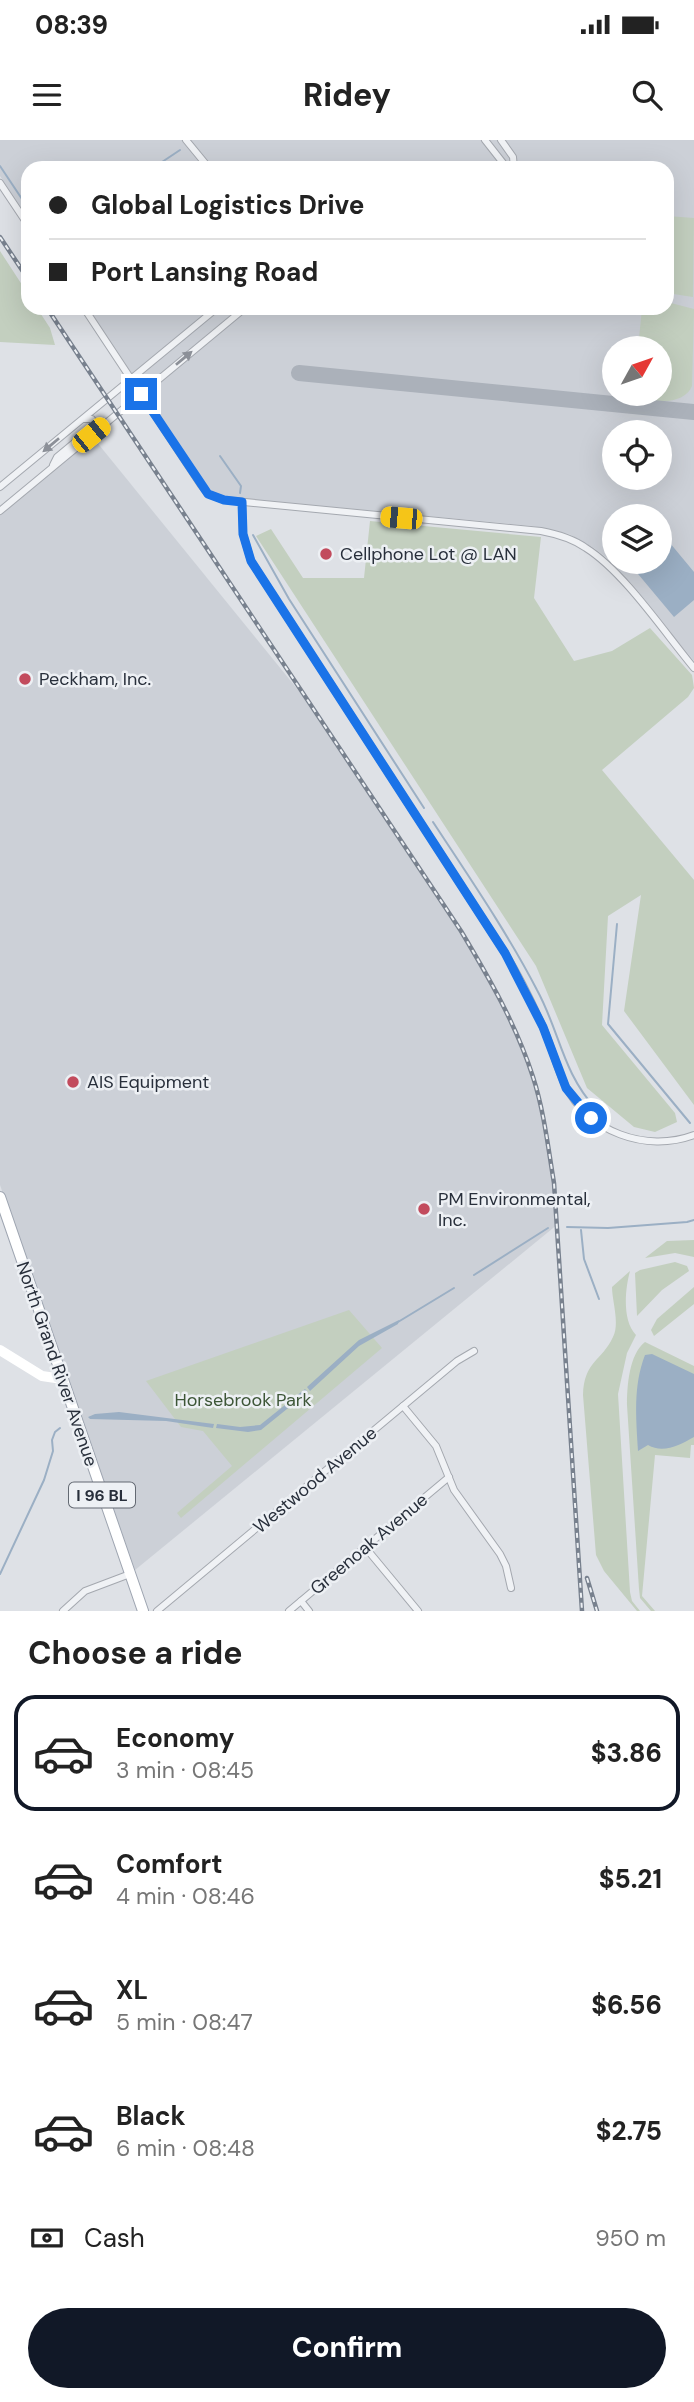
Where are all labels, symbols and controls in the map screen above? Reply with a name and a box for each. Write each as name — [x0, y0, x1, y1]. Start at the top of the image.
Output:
text: 08:39 — [35, 8, 108, 42]
text: Ridey — [303, 74, 391, 116]
icon: menu — [28, 76, 66, 114]
icon: search — [628, 76, 666, 114]
text: Global Logistics Drive — [91, 188, 364, 222]
text: Port Lansing Road — [91, 255, 318, 289]
north arrow — [602, 336, 672, 406]
map controls — [602, 336, 672, 574]
one-way arrow — [175, 350, 193, 365]
route end — [125, 378, 157, 410]
car — [69, 414, 114, 456]
button: locate — [602, 420, 672, 490]
one-way arrow — [42, 437, 59, 452]
button: layers — [602, 504, 672, 574]
car — [380, 506, 423, 530]
place label: Cellphone Lot @ LAN — [340, 542, 517, 566]
marker: Cellphone Lot @ LAN — [318, 546, 334, 562]
place label: Peckham, Inc. — [39, 667, 151, 691]
marker: Peckham, Inc. — [17, 671, 33, 687]
place label: AIS Equipment — [87, 1070, 209, 1094]
marker: AIS Equipment — [65, 1074, 81, 1090]
route start — [575, 1102, 607, 1134]
place label: PM Environmental, Inc. — [438, 1187, 591, 1232]
marker: PM Environmental, Inc. — [416, 1201, 432, 1217]
street label: North Grand River Avenue — [11, 1258, 103, 1470]
park label: Horsebrook Park — [174, 1388, 312, 1412]
street label: Westwood Avenue — [248, 1421, 382, 1539]
road number: I 96 BL — [69, 1483, 135, 1508]
street label: Greenoak Avenue — [305, 1488, 433, 1600]
text: Choose a ride — [28, 1632, 243, 1674]
text: Economy — [116, 1721, 234, 1755]
icon: car — [32, 1722, 95, 1785]
text: $3.86 — [591, 1736, 662, 1770]
text: 3 min · 08:45 — [116, 1755, 254, 1785]
text: Comfort — [116, 1847, 222, 1881]
icon: car — [32, 1848, 95, 1911]
text: $5.21 — [599, 1862, 662, 1896]
text: 4 min · 08:46 — [116, 1881, 255, 1911]
text: XL — [116, 1973, 148, 2007]
icon: car — [32, 1974, 95, 2037]
text: $6.56 — [591, 1988, 662, 2022]
text: 5 min · 08:47 — [116, 2007, 253, 2037]
text: Black — [116, 2099, 186, 2133]
icon: car — [32, 2100, 95, 2163]
text: $2.75 — [596, 2114, 662, 2148]
text: 6 min · 08:48 — [116, 2133, 255, 2163]
icon: cash — [28, 2219, 66, 2257]
text: Cash — [84, 2221, 145, 2255]
text: 950 m — [595, 2223, 666, 2253]
button: Confirm — [28, 2308, 666, 2388]

